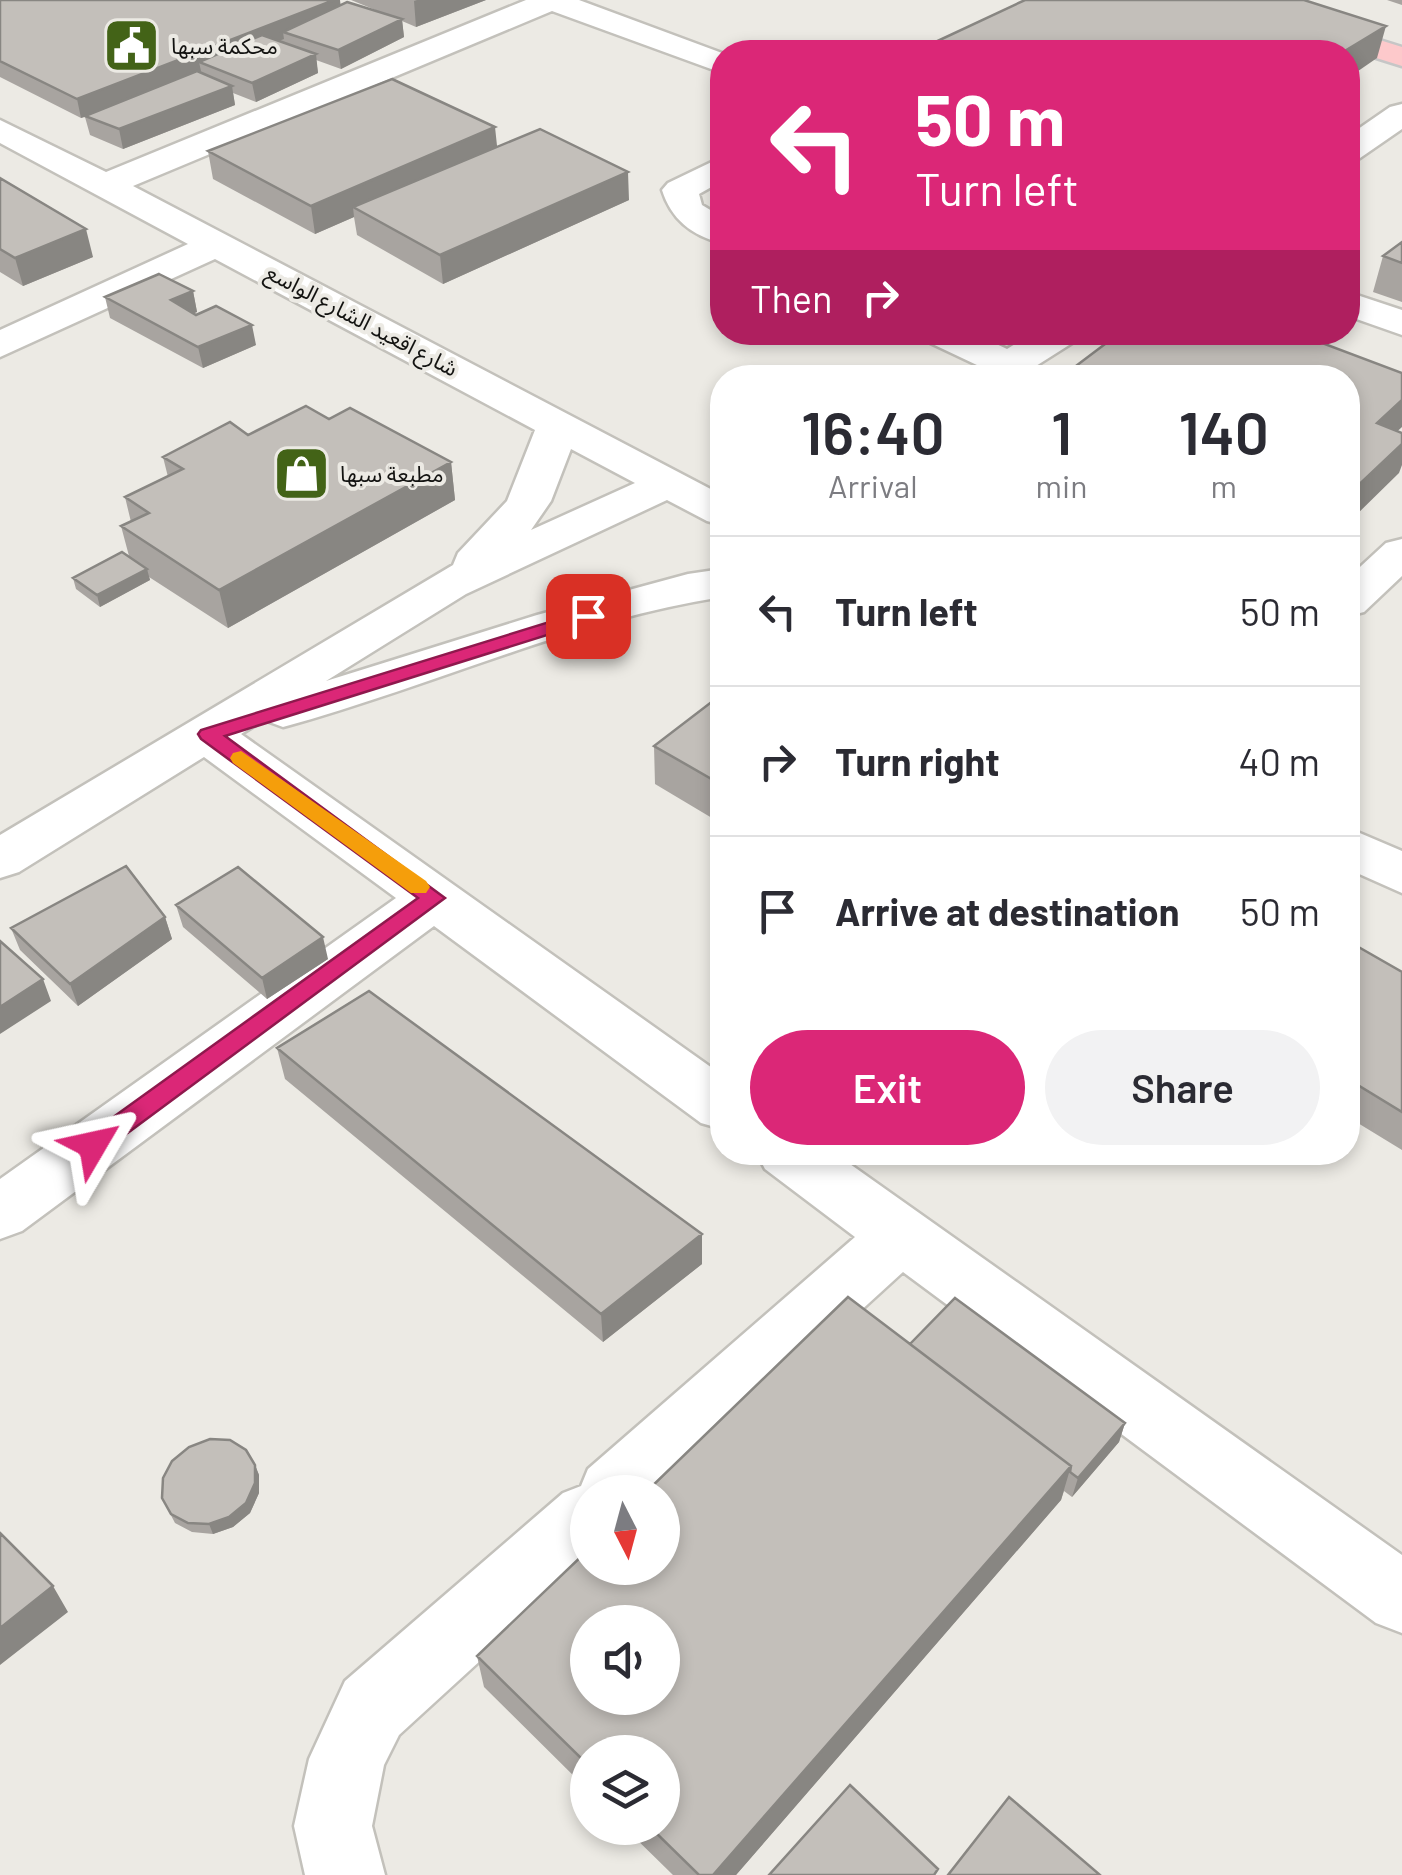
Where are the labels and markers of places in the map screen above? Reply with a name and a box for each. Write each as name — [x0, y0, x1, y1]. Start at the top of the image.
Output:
public building icon: محكمة سبها — [102, 16, 162, 76]
place label: محكمة سبها — [171, 32, 278, 59]
shop icon: مطبعة سبها — [271, 444, 331, 504]
place label: مطبعة سبها — [340, 460, 444, 487]
pin — [546, 574, 631, 659]

